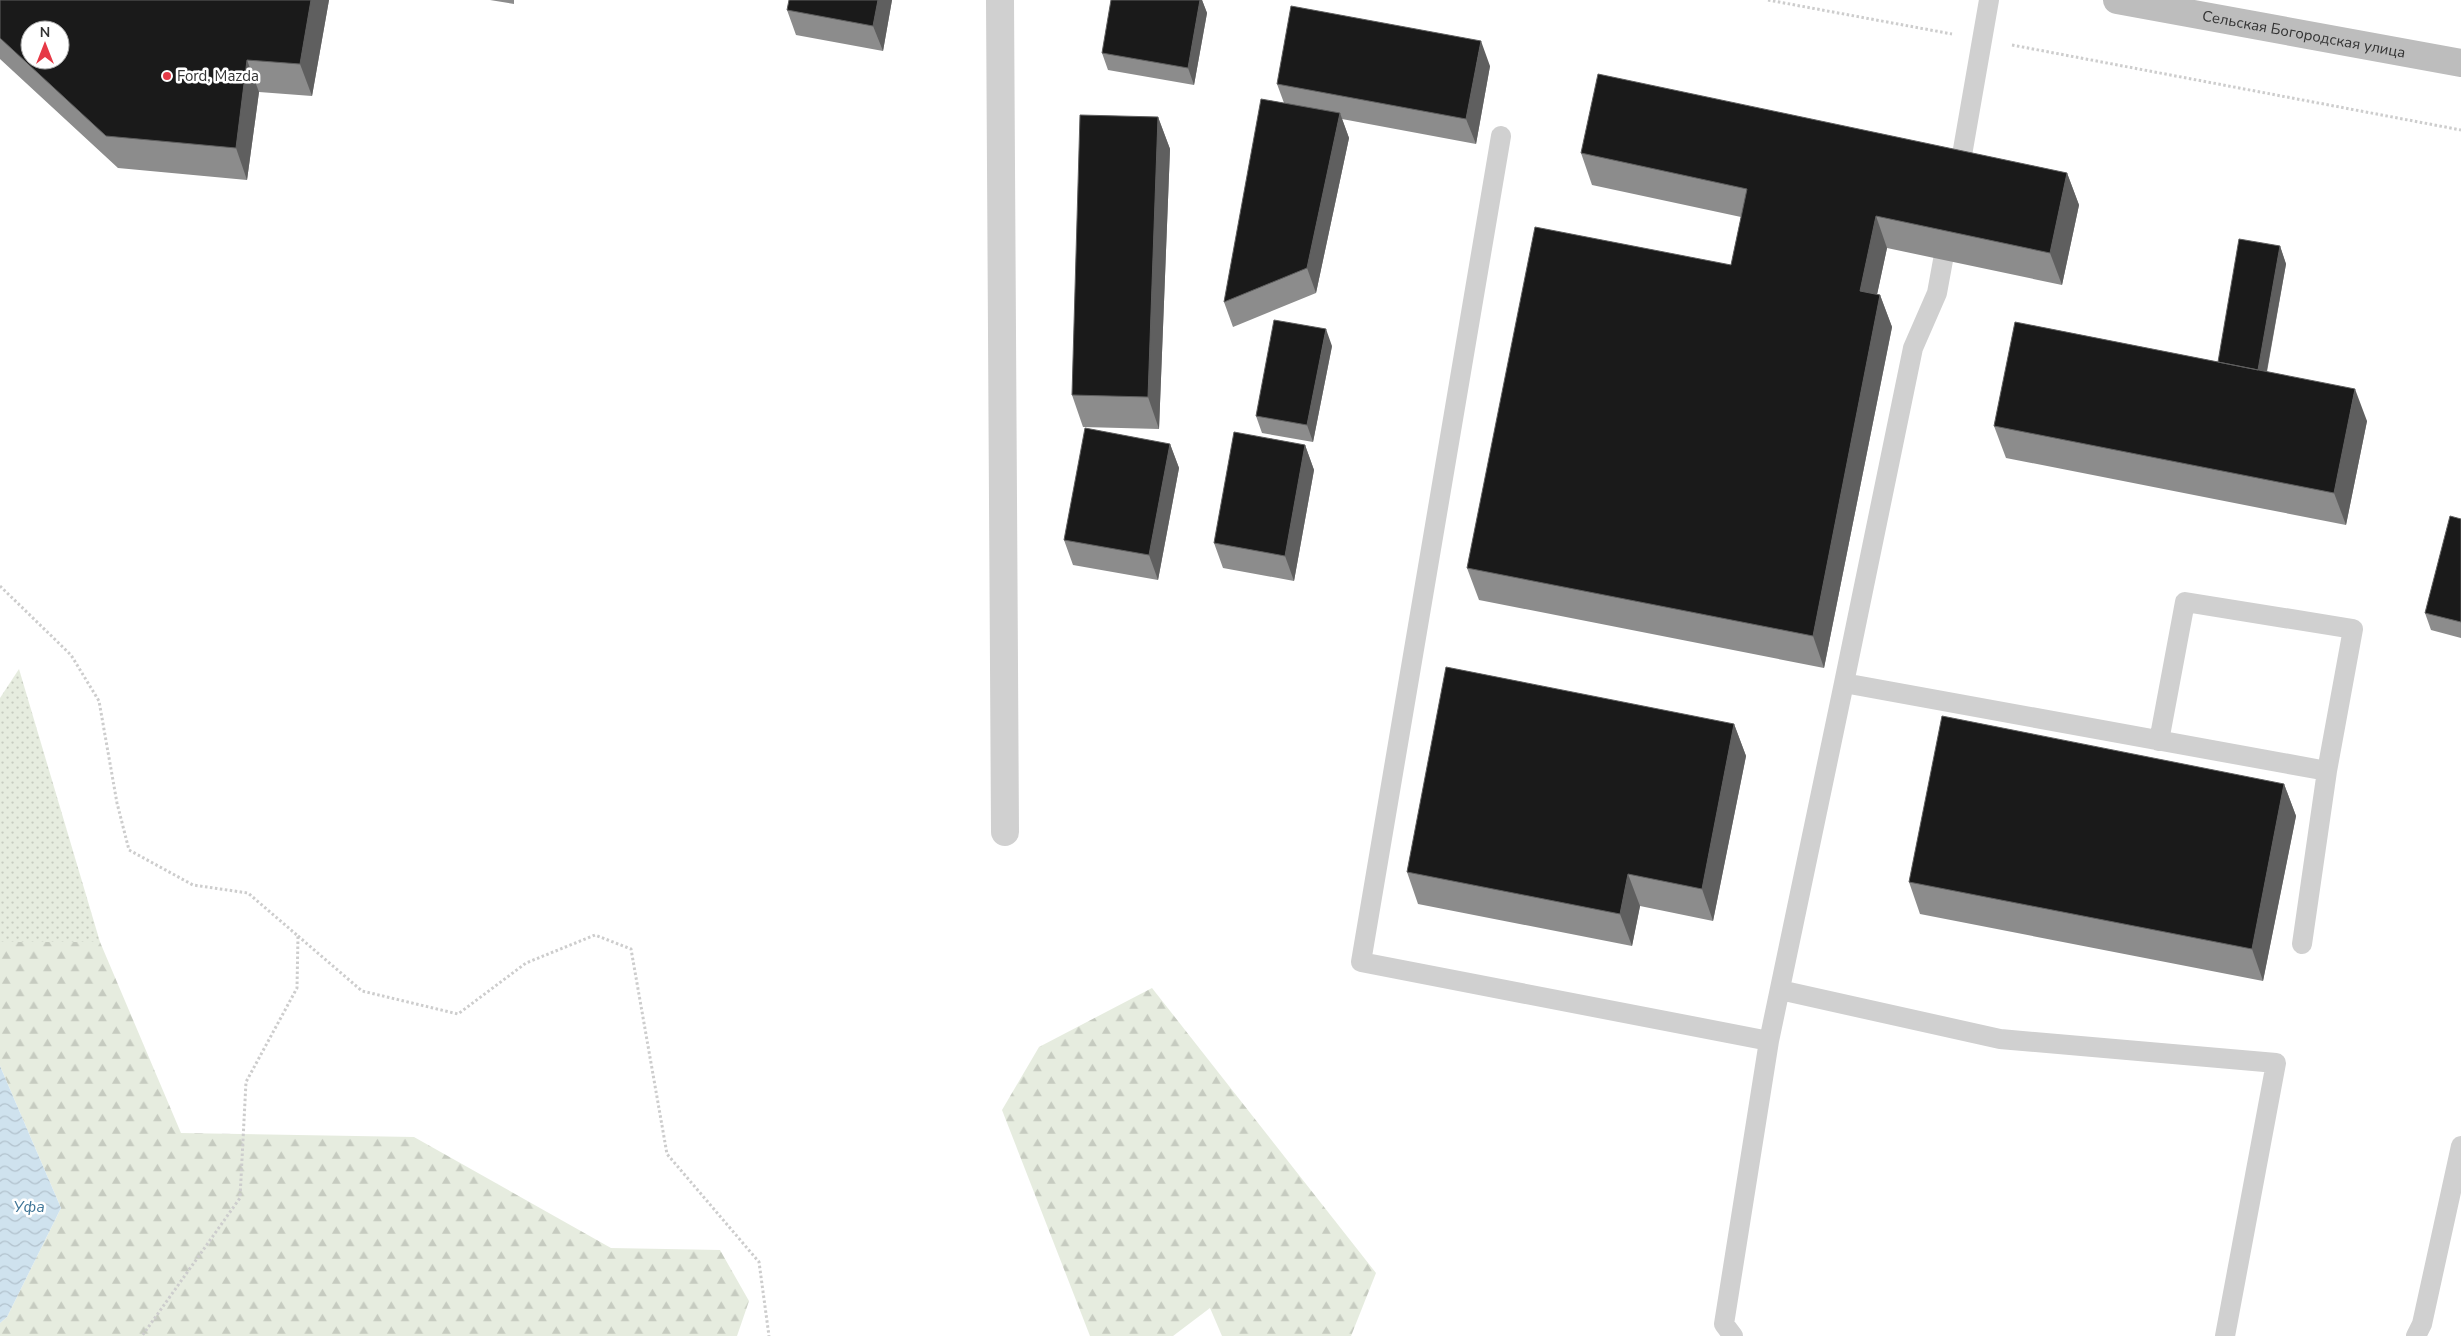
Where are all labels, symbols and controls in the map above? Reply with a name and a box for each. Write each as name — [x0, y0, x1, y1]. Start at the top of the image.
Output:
street label: Сельская Богородская улица — [2201, 6, 2407, 63]
north arrow — [20, 20, 70, 70]
text: N — [40, 23, 50, 42]
place label: Ford, Mazda — [177, 66, 259, 86]
marker: Ford, Mazda — [161, 70, 173, 82]
water label: Уфа — [13, 1196, 45, 1218]

